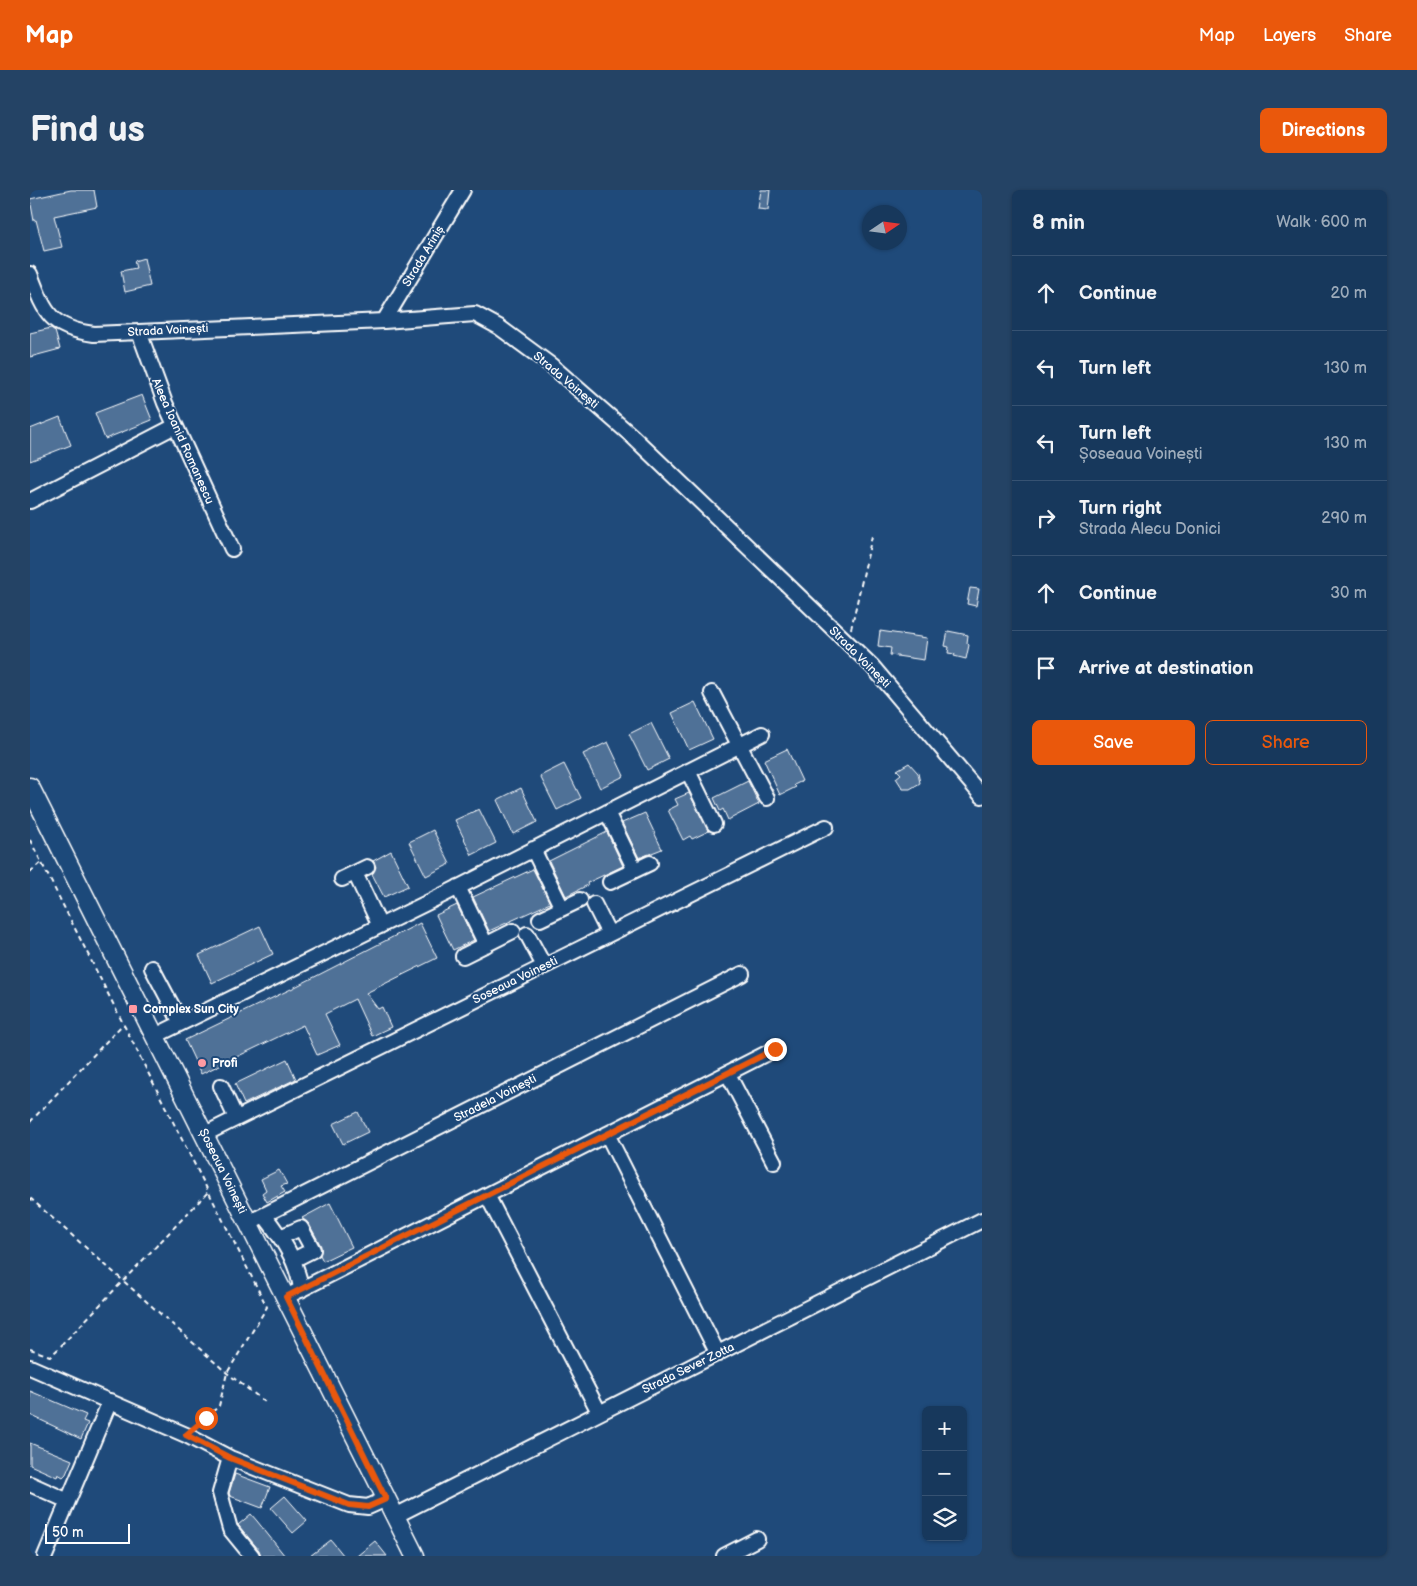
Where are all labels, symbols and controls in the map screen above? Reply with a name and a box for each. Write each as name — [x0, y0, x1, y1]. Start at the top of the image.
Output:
text: Map — [25, 21, 73, 50]
text: Map — [1199, 25, 1235, 46]
text: Layers — [1263, 25, 1316, 46]
text: Share — [1344, 25, 1392, 46]
button: Directions — [1260, 108, 1387, 153]
text: Find us — [30, 109, 145, 152]
north arrow — [862, 205, 907, 250]
text: 8 min — [1032, 210, 1085, 235]
text: Walk · 600 m — [1276, 213, 1367, 232]
street label: Strada Ariniș — [399, 223, 448, 290]
icon: ahead — [1032, 279, 1060, 307]
text: Continue — [1079, 282, 1157, 305]
text: 20 m — [1331, 284, 1367, 303]
street label: Strada Voinești — [127, 321, 209, 340]
street label: Strada Voinești — [530, 349, 602, 412]
icon: left — [1032, 354, 1060, 382]
text: Turn left — [1079, 357, 1151, 380]
text: 130 m — [1324, 359, 1367, 378]
street label: Aleea Ioanid Romanescu — [148, 376, 217, 506]
text: Turn left — [1079, 422, 1151, 445]
icon: left — [1032, 429, 1060, 457]
text: 130 m — [1324, 434, 1367, 453]
text: Șoseaua Voinești — [1079, 445, 1203, 464]
text: Turn right — [1079, 497, 1162, 520]
icon: right — [1032, 504, 1060, 532]
text: 290 m — [1321, 509, 1367, 528]
text: Strada Alecu Donici — [1079, 520, 1221, 539]
icon: ahead — [1032, 579, 1060, 607]
text: Continue — [1079, 582, 1157, 605]
text: 30 m — [1330, 584, 1367, 603]
street label: Strada Voinești — [826, 623, 894, 691]
icon: arrive — [1032, 654, 1060, 682]
text: Arrive at destination — [1079, 657, 1254, 680]
button: Save — [1032, 720, 1195, 765]
button: Share — [1205, 720, 1367, 765]
street label: Soseaua Voinesti — [470, 953, 560, 1008]
place label: Complex Sun City — [143, 1002, 239, 1017]
marker: Complex Sun City — [127, 1003, 139, 1015]
route end — [764, 1038, 787, 1061]
place label: Profi — [212, 1056, 238, 1071]
marker: Profi — [196, 1057, 208, 1069]
street label: Stradela Voinești — [451, 1071, 539, 1126]
street label: Șoseaua Voinești — [195, 1126, 250, 1216]
street label: Strada Sever Zotta — [640, 1339, 737, 1397]
map controls — [922, 1406, 967, 1541]
button: + — [922, 1406, 967, 1451]
route start — [195, 1407, 218, 1430]
button: − — [922, 1451, 967, 1496]
button: layers — [922, 1496, 967, 1541]
scale bar — [45, 1521, 130, 1544]
text: 50 m — [52, 1524, 84, 1541]

